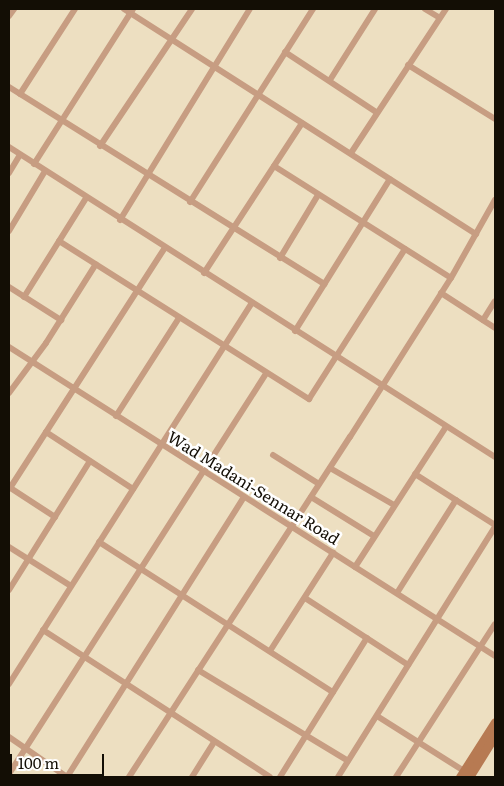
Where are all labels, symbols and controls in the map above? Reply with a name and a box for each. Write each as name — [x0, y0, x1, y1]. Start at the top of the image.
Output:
street label: Wad Madani-Sennar Road — [164, 426, 344, 548]
scale bar — [12, 744, 106, 776]
text: 100 m — [18, 751, 59, 774]

